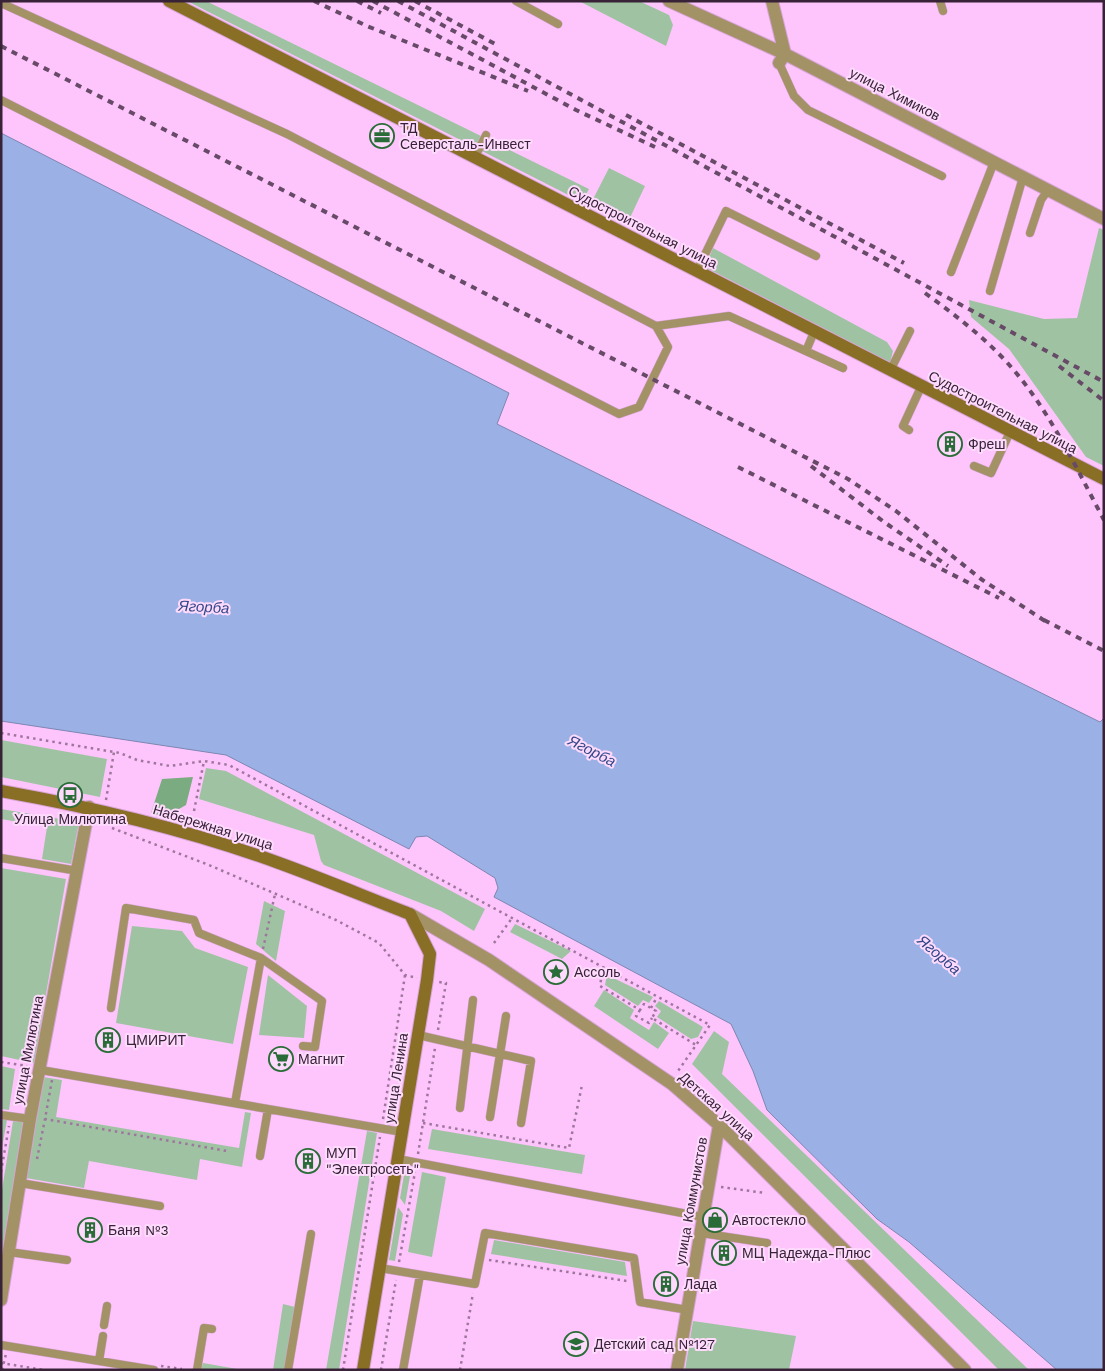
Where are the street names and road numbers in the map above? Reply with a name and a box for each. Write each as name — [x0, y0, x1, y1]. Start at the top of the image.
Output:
street label: улица Химиков — [847, 64, 943, 124]
street label: Судостроительная улица — [566, 182, 720, 272]
street label: Судостроительная улица — [926, 367, 1080, 457]
street label: Набережная улица — [151, 801, 275, 853]
street label: улица Милютина — [10, 994, 46, 1106]
street label: улица Ленина — [381, 1031, 411, 1124]
street label: Детская улица — [676, 1068, 758, 1144]
street label: улица Коммунистов — [672, 1136, 710, 1266]

